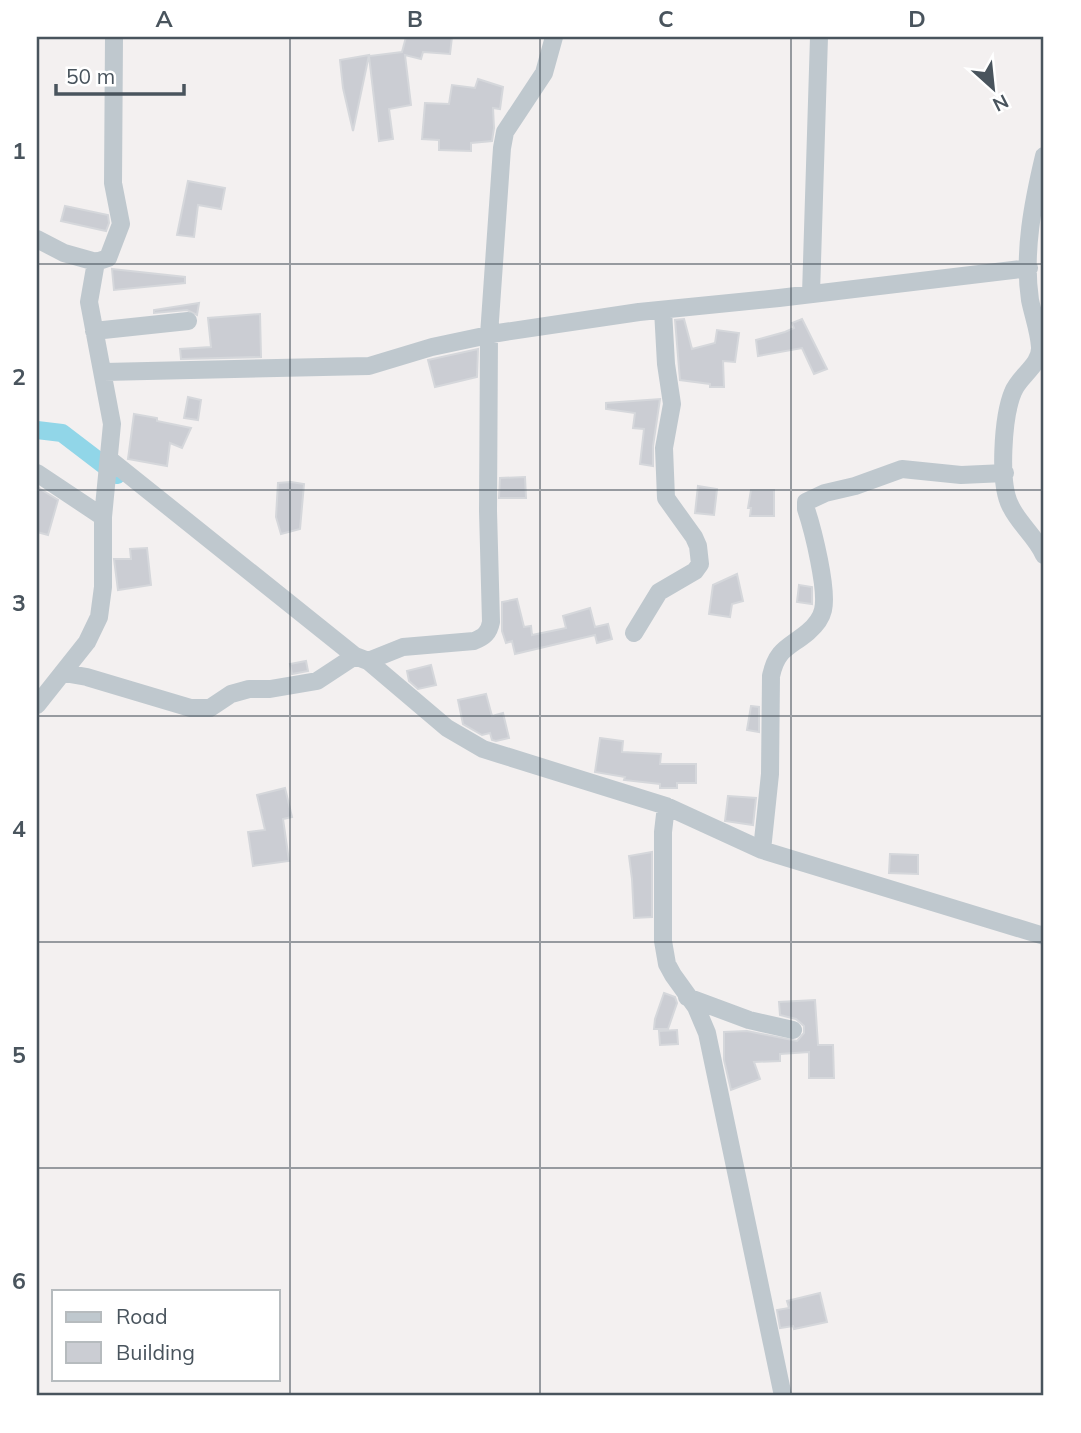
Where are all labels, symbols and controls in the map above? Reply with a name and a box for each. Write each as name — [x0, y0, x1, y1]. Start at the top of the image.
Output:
text: A — [155, 4, 173, 33]
text: B — [407, 4, 423, 33]
text: C — [658, 4, 674, 33]
text: D — [908, 4, 926, 33]
scale bar — [56, 52, 184, 96]
north arrow — [958, 52, 1028, 122]
text: 50 m — [66, 63, 115, 89]
text: N — [989, 89, 1013, 117]
text: 1 — [12, 136, 26, 165]
text: 2 — [12, 362, 26, 391]
text: 3 — [12, 588, 26, 617]
text: 4 — [12, 814, 26, 843]
text: 5 — [12, 1040, 26, 1069]
text: 6 — [12, 1266, 26, 1295]
legend — [52, 1290, 280, 1380]
text: Road — [116, 1303, 167, 1329]
text: Building — [116, 1339, 195, 1365]

